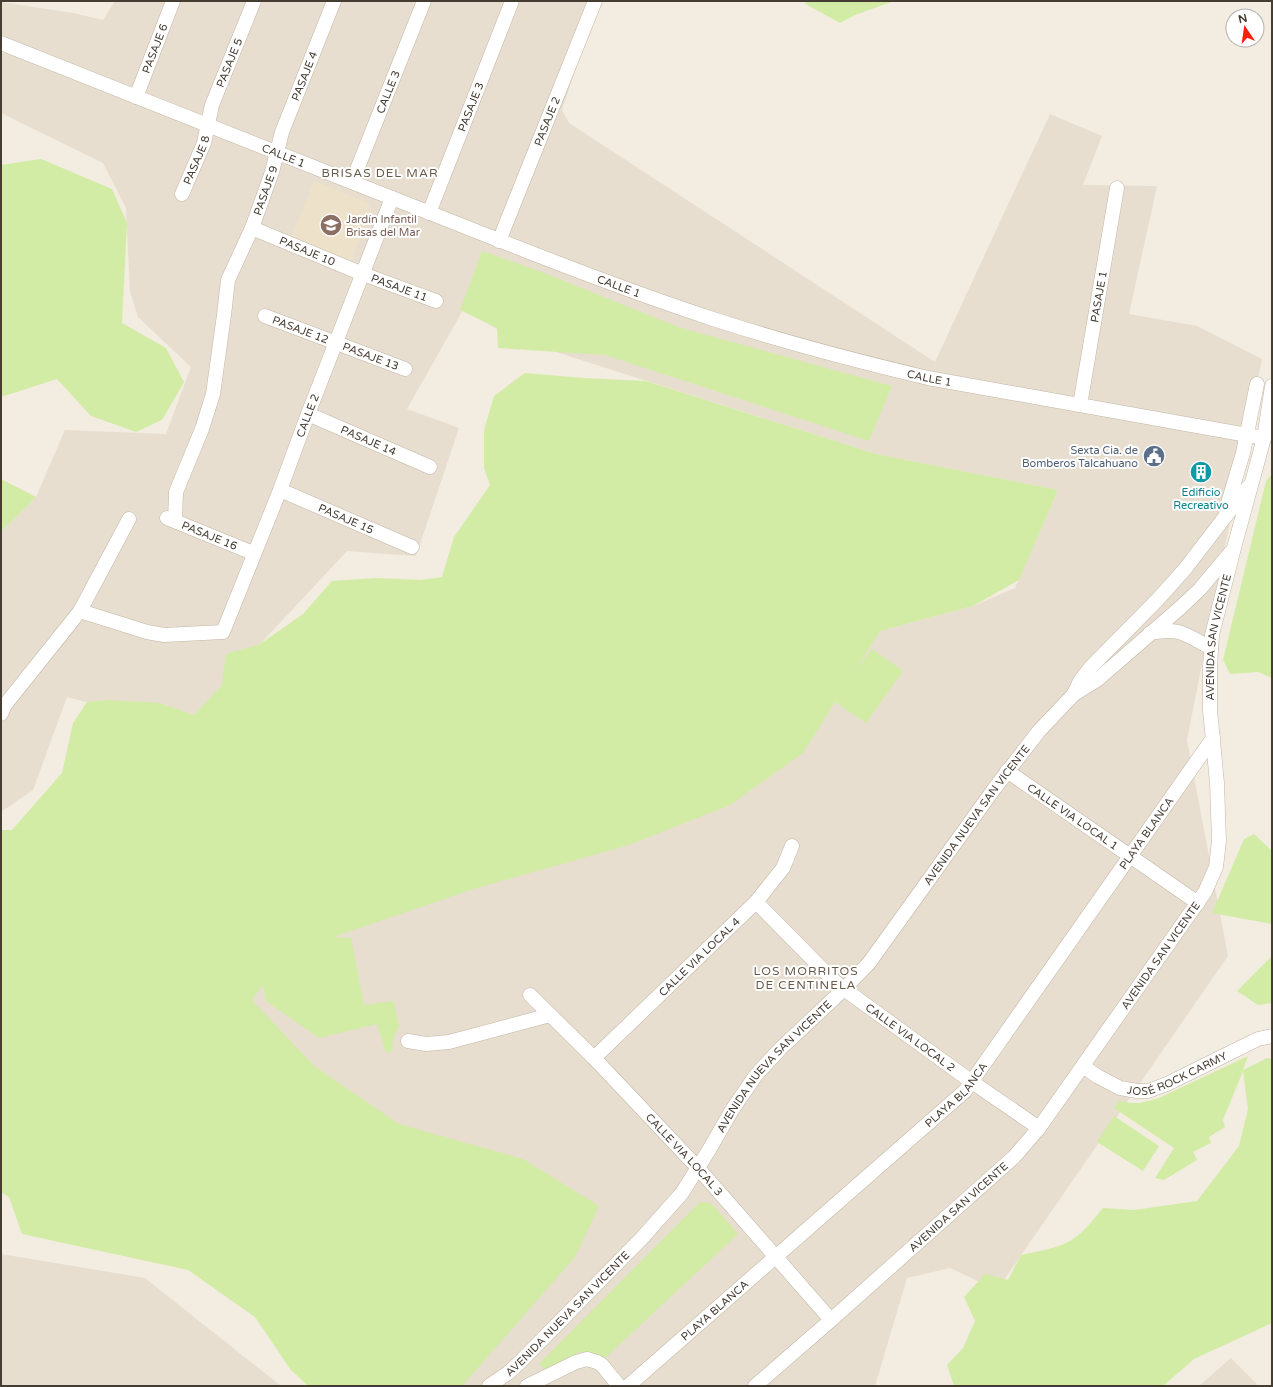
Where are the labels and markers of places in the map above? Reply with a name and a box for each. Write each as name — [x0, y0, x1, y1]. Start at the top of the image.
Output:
school or university icon: Jardín Infantil Brisas del Mar — [318, 212, 344, 238]
place label: Jardín Infantil Brisas del Mar — [346, 213, 421, 239]
public building icon: Sexta Cia. de Bomberos Talcahuano — [1141, 443, 1167, 469]
place label: Sexta Cia. de Bomberos Talcahuano — [1022, 444, 1138, 470]
building icon: Edificio Recreativo — [1188, 459, 1214, 485]
place label: Edificio Recreativo — [1173, 486, 1229, 512]

